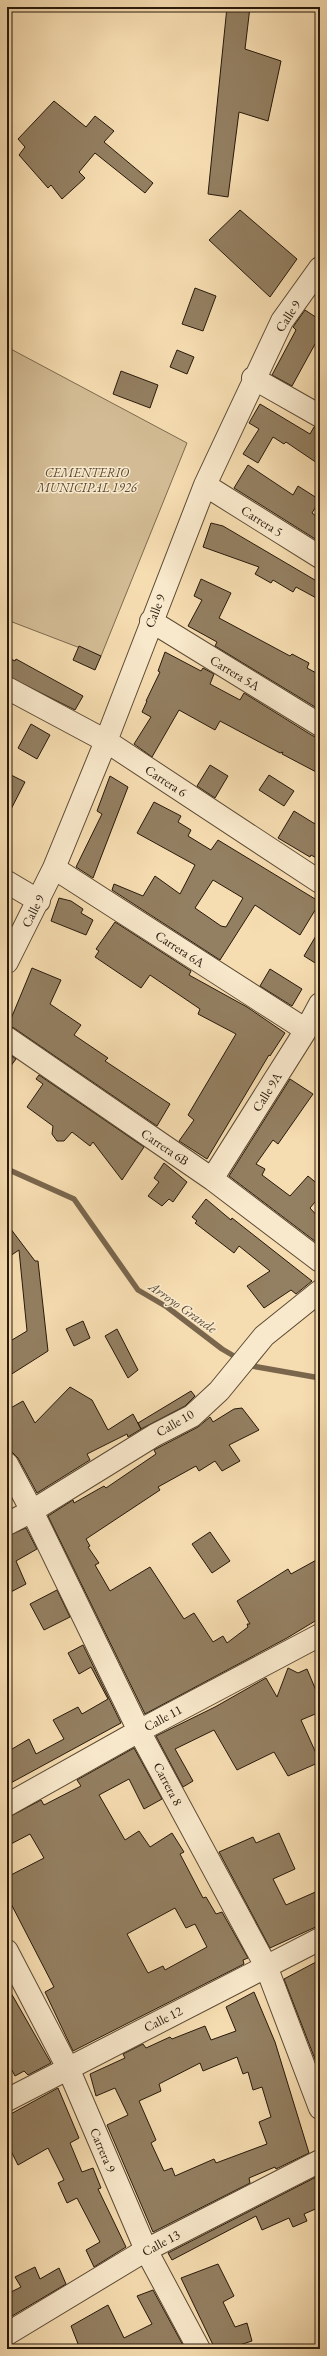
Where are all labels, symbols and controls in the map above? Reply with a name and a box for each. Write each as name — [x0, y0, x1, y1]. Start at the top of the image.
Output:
street label: Calle 9 — [271, 296, 305, 335]
park label: CEMENTERIO MUNICIPAL 1926 — [36, 464, 139, 496]
street label: Carrera 5 — [238, 501, 286, 541]
street label: Calle 9 — [141, 591, 169, 630]
street label: Carrera 5A — [207, 651, 264, 695]
street label: Carrera 6 — [142, 761, 190, 801]
street label: Calle 9 — [18, 891, 49, 930]
street label: Carrera 6A — [152, 927, 209, 972]
street label: Calle 9A — [248, 1068, 286, 1115]
street label: Carrera 6B — [138, 1125, 193, 1169]
water label: Arroyo Grande — [145, 1276, 221, 1337]
street label: Calle 10 — [153, 1405, 197, 1441]
street label: Calle 11 — [141, 1701, 185, 1735]
street label: Carrera 8 — [150, 1759, 186, 1809]
street label: Calle 12 — [141, 2002, 186, 2036]
street label: Carrera 9 — [86, 2125, 120, 2175]
street label: Calle 13 — [139, 2226, 183, 2260]

